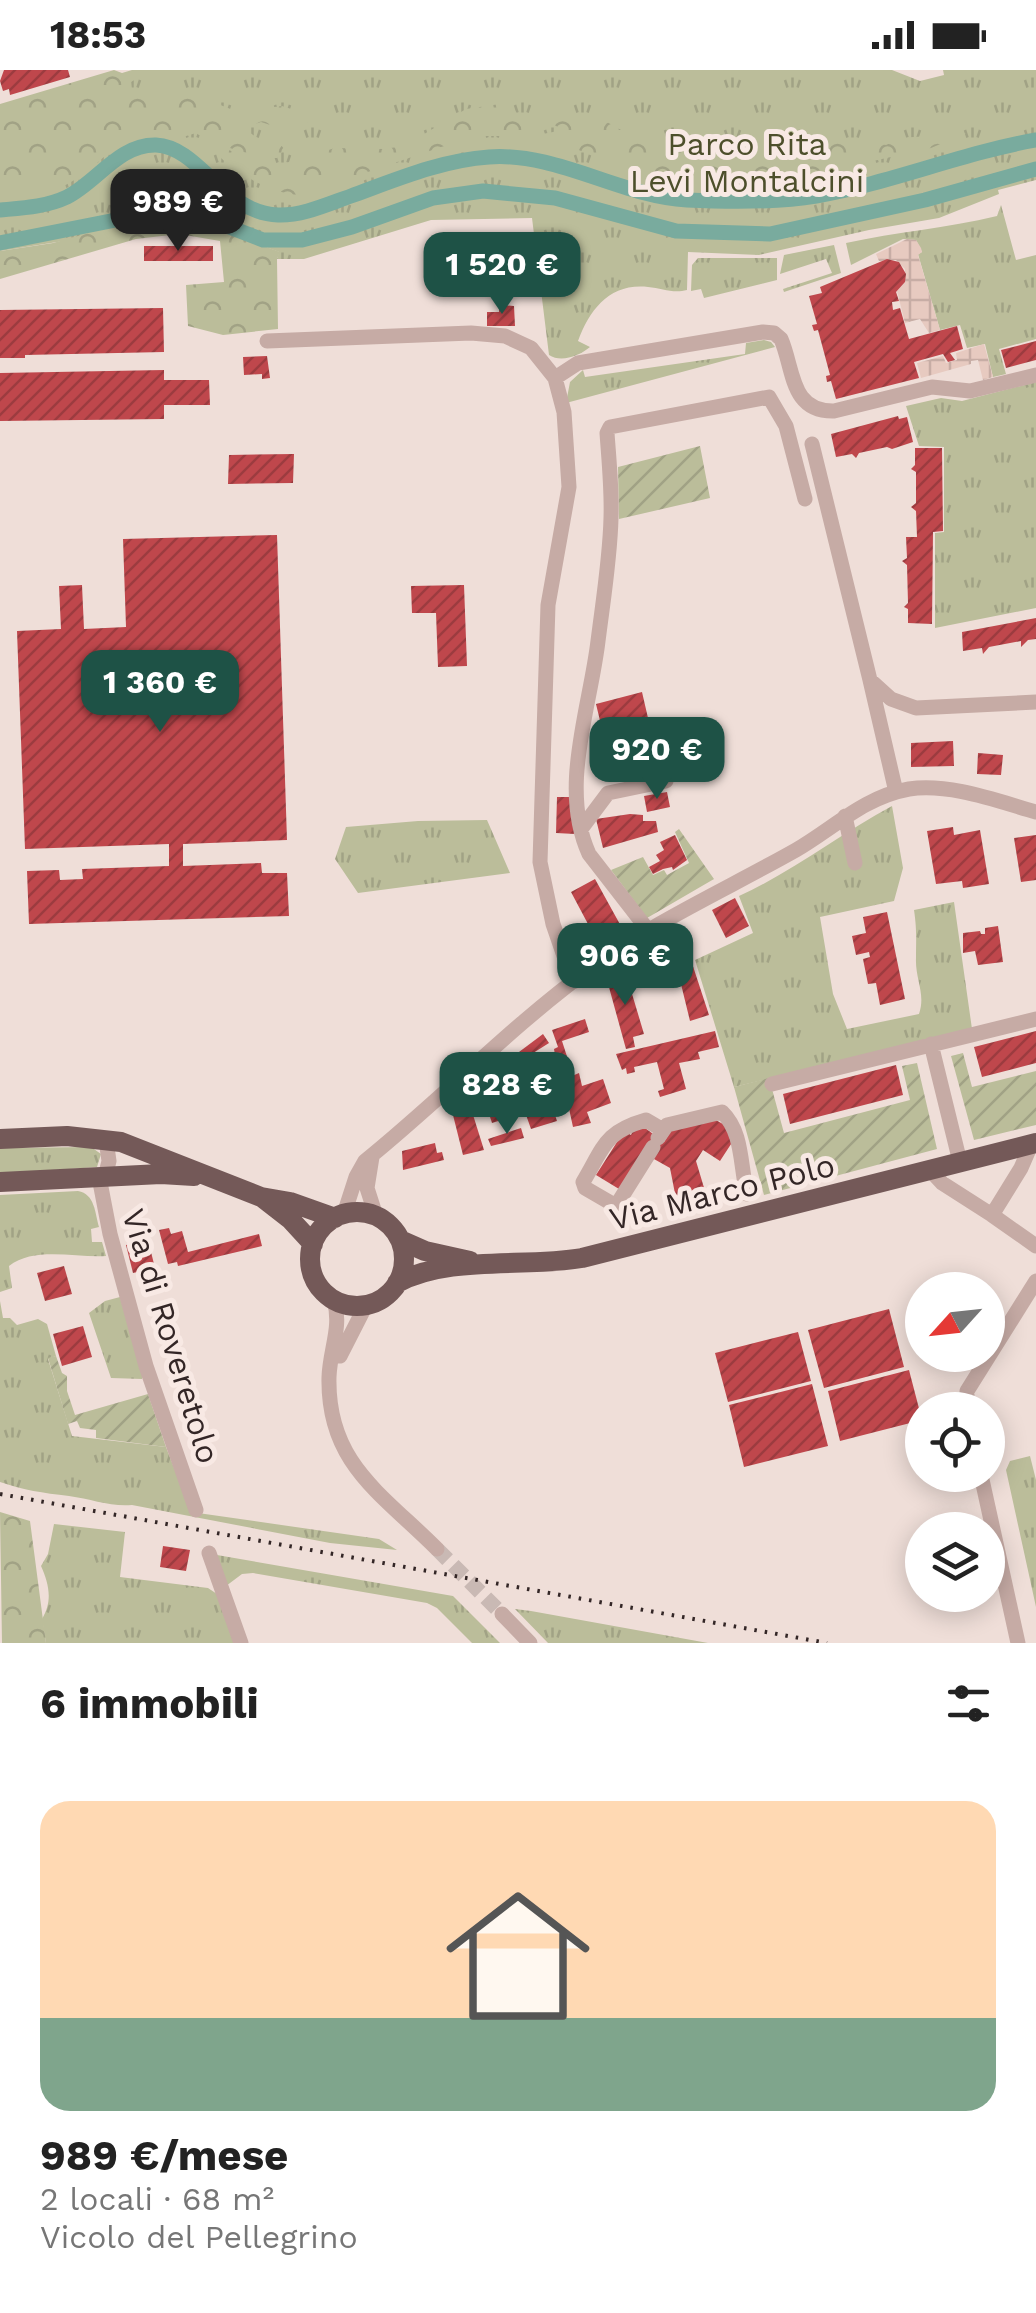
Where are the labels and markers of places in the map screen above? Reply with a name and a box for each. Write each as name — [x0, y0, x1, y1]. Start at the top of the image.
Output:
pin: 989 € — [108, 169, 248, 254]
pin: 1 520 € — [410, 232, 594, 317]
pin: 1 360 € — [68, 650, 252, 735]
pin: 920 € — [587, 717, 727, 802]
pin: 906 € — [555, 923, 695, 1008]
pin: 828 € — [437, 1052, 577, 1137]

